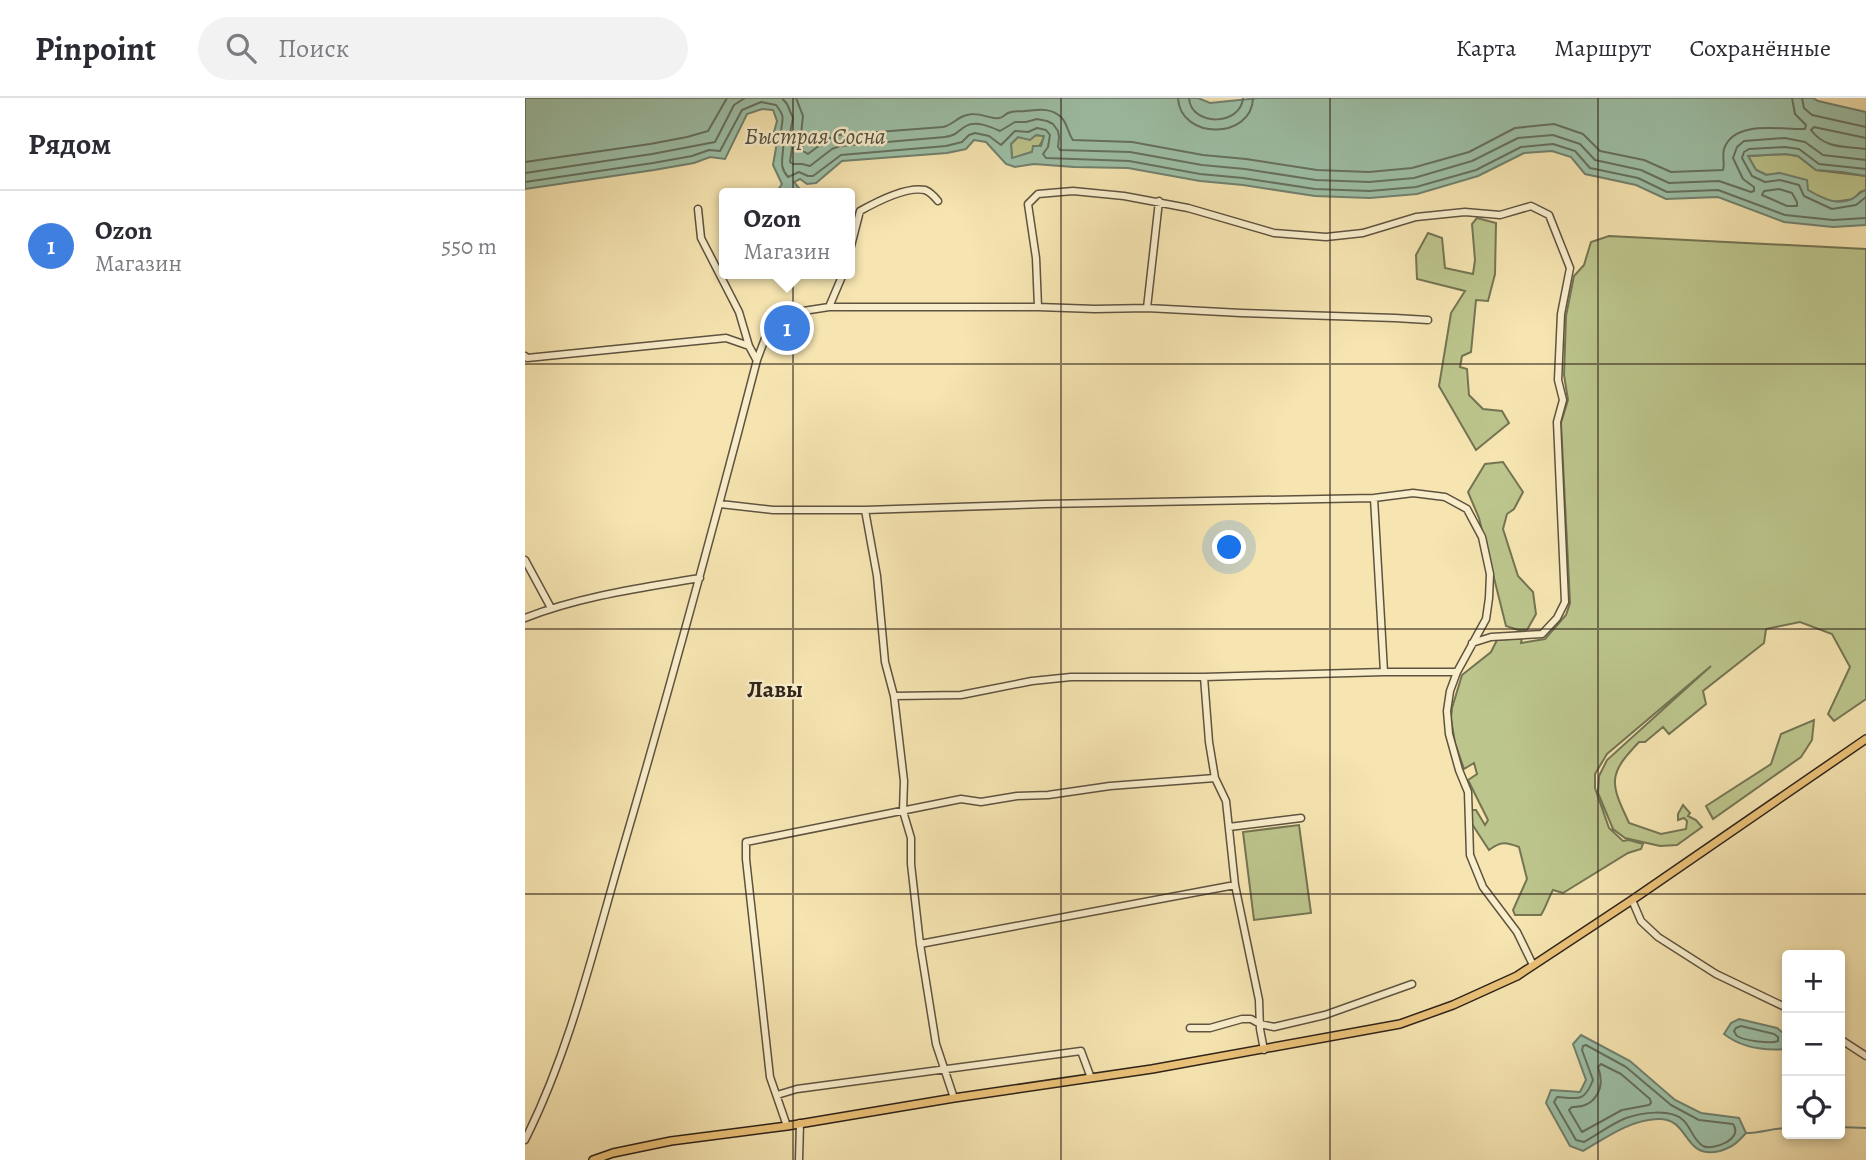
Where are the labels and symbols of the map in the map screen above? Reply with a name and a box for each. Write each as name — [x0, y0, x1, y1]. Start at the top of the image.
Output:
water label: Быстрая Сосна — [744, 121, 886, 152]
pin: 1 — [764, 302, 810, 354]
your location — [1212, 530, 1246, 564]
district label: Лавы — [747, 673, 803, 705]

